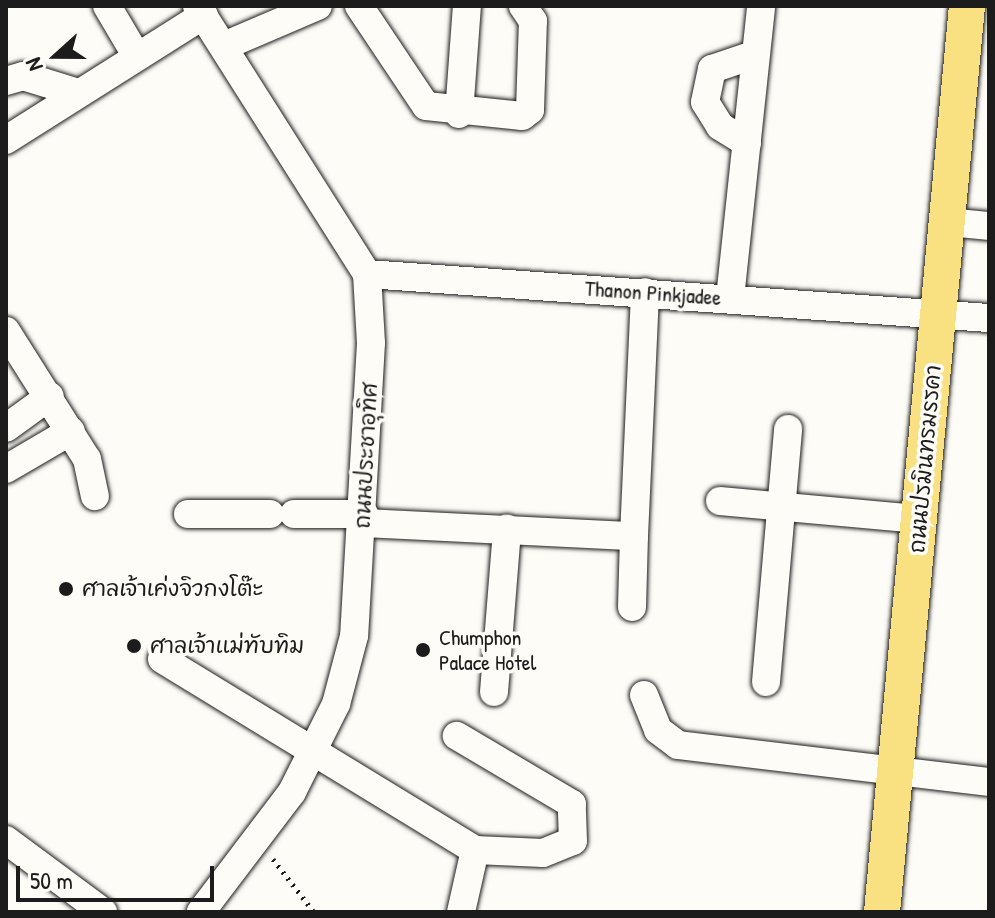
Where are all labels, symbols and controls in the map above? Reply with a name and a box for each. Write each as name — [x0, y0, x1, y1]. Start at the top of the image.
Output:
north arrow — [16, 16, 96, 96]
text: N — [17, 54, 50, 75]
street label: Thanon Pinkjadee — [584, 275, 722, 311]
street label: ถนนปรมินทรมรรคา — [904, 364, 946, 554]
street label: ถนนประชาอุทิศ — [349, 383, 383, 529]
place label: ศาลเจ้าเค่งจิวกงโต๊ะ — [82, 576, 263, 602]
marker: ศาลเจ้าเค่งจิวกงโต๊ะ — [57, 580, 75, 598]
place label: Chumphon Palace Hotel — [439, 624, 536, 676]
place label: ศาลเจ้าแม่ทับทิม — [150, 633, 304, 659]
marker: ศาลเจ้าแม่ทับทิม — [125, 637, 143, 655]
marker: Chumphon Palace Hotel — [414, 641, 432, 659]
scale bar — [20, 850, 218, 900]
text: 50 m — [30, 864, 73, 896]

